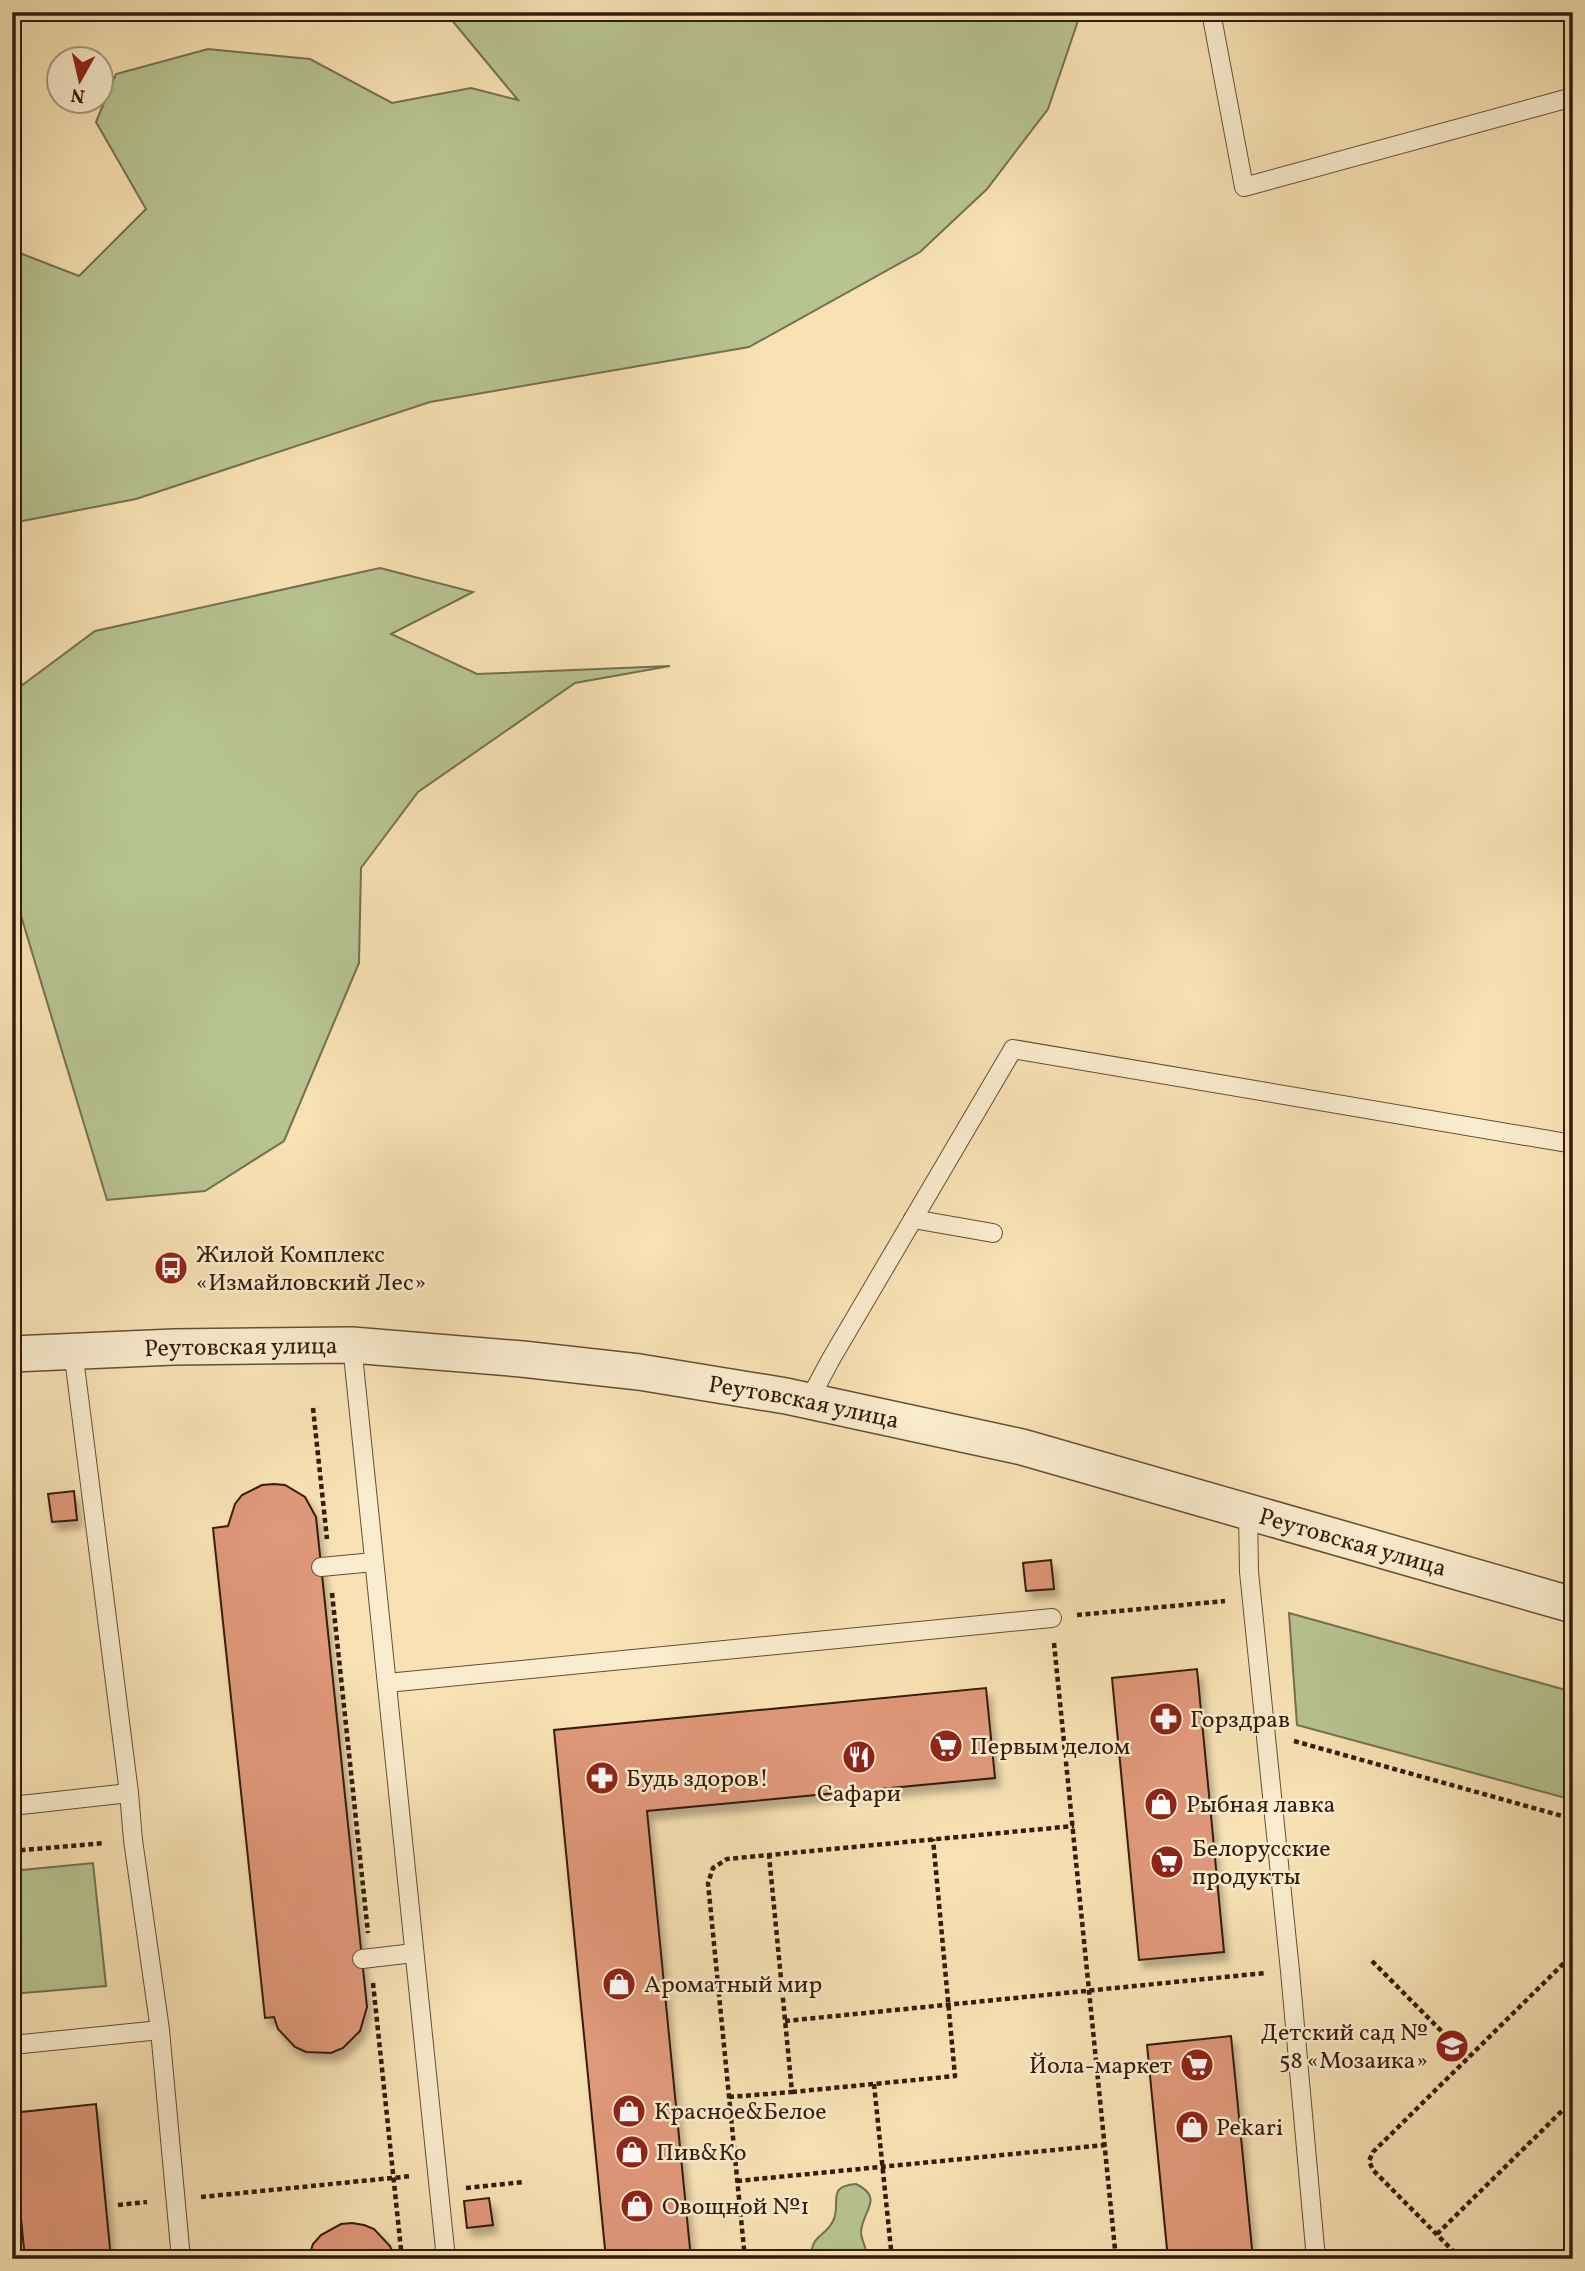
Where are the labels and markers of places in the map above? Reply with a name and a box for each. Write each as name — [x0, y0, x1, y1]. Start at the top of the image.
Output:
place label: Жилой Комплекс «Измайловский Лес» — [196, 1239, 426, 1301]
bus stop icon: Жилой Комплекс «Измайловский Лес» — [152, 1249, 190, 1287]
pharmacy icon: Горздрав — [1147, 1700, 1185, 1738]
place label: Горздрав — [1190, 1704, 1290, 1738]
supermarket icon: Первым делом — [927, 1727, 965, 1765]
place label: Первым делом — [970, 1731, 1130, 1765]
restaurant icon: Сафари — [840, 1738, 878, 1776]
pharmacy icon: Будь здоров! — [583, 1759, 621, 1797]
place label: Будь здоров! — [626, 1763, 769, 1797]
place label: Сафари — [817, 1778, 901, 1812]
shop icon: Рыбная лавка — [1142, 1785, 1180, 1823]
place label: Рыбная лавка — [1186, 1789, 1335, 1823]
place label: Белорусские продукты — [1192, 1833, 1331, 1895]
supermarket icon: Белорусские продукты — [1148, 1843, 1186, 1881]
shop icon: Ароматный мир — [600, 1965, 638, 2003]
place label: Ароматный мир — [644, 1969, 822, 2003]
place label: Детский сад № 58 «Мозаика» — [1261, 2017, 1428, 2079]
school or university icon: Детский сад № 58 «Мозаика» — [1433, 2027, 1471, 2065]
supermarket icon: Йола-маркет — [1178, 2046, 1216, 2084]
place label: Йола-маркет — [1029, 2050, 1172, 2084]
shop icon: Красное&Белое — [610, 2092, 648, 2130]
place label: Красное&Белое — [654, 2096, 827, 2130]
shop icon: Pekari — [1173, 2108, 1211, 2146]
place label: Pekari — [1216, 2112, 1283, 2146]
shop icon: Пив&Ко — [613, 2133, 651, 2171]
place label: Пив&Ко — [656, 2137, 746, 2171]
shop icon: Овощной №1 — [618, 2187, 656, 2225]
place label: Овощной №1 — [662, 2191, 809, 2225]

